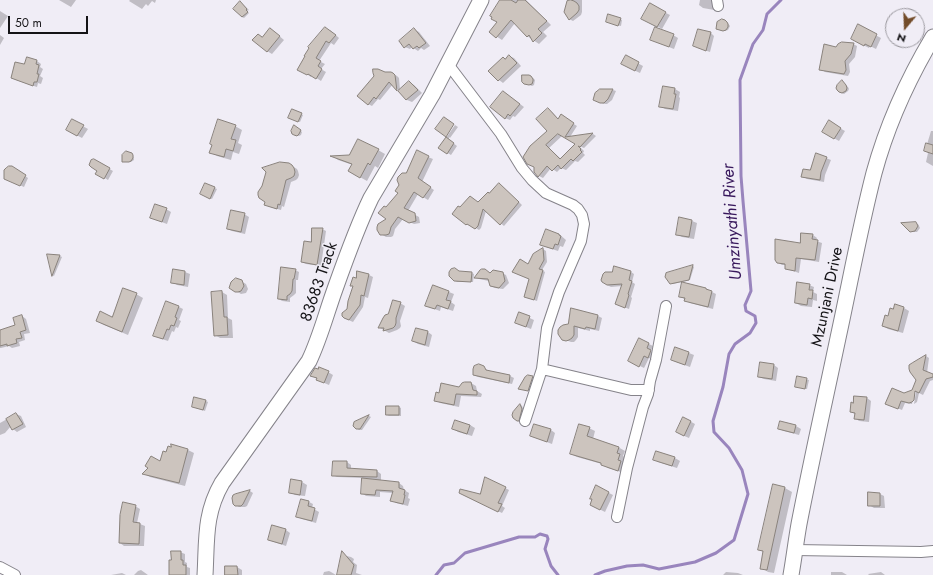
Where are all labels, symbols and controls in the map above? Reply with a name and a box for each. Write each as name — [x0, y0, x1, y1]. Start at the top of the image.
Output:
scale bar — [10, 8, 90, 34]
north arrow — [885, 8, 925, 48]
text: 50 m — [15, 14, 42, 32]
text: N — [895, 29, 908, 47]
water label: Umzinyathi River — [719, 163, 747, 281]
street label: 83683 Track — [297, 240, 343, 324]
street label: Mzunjani Drive — [808, 245, 848, 349]

